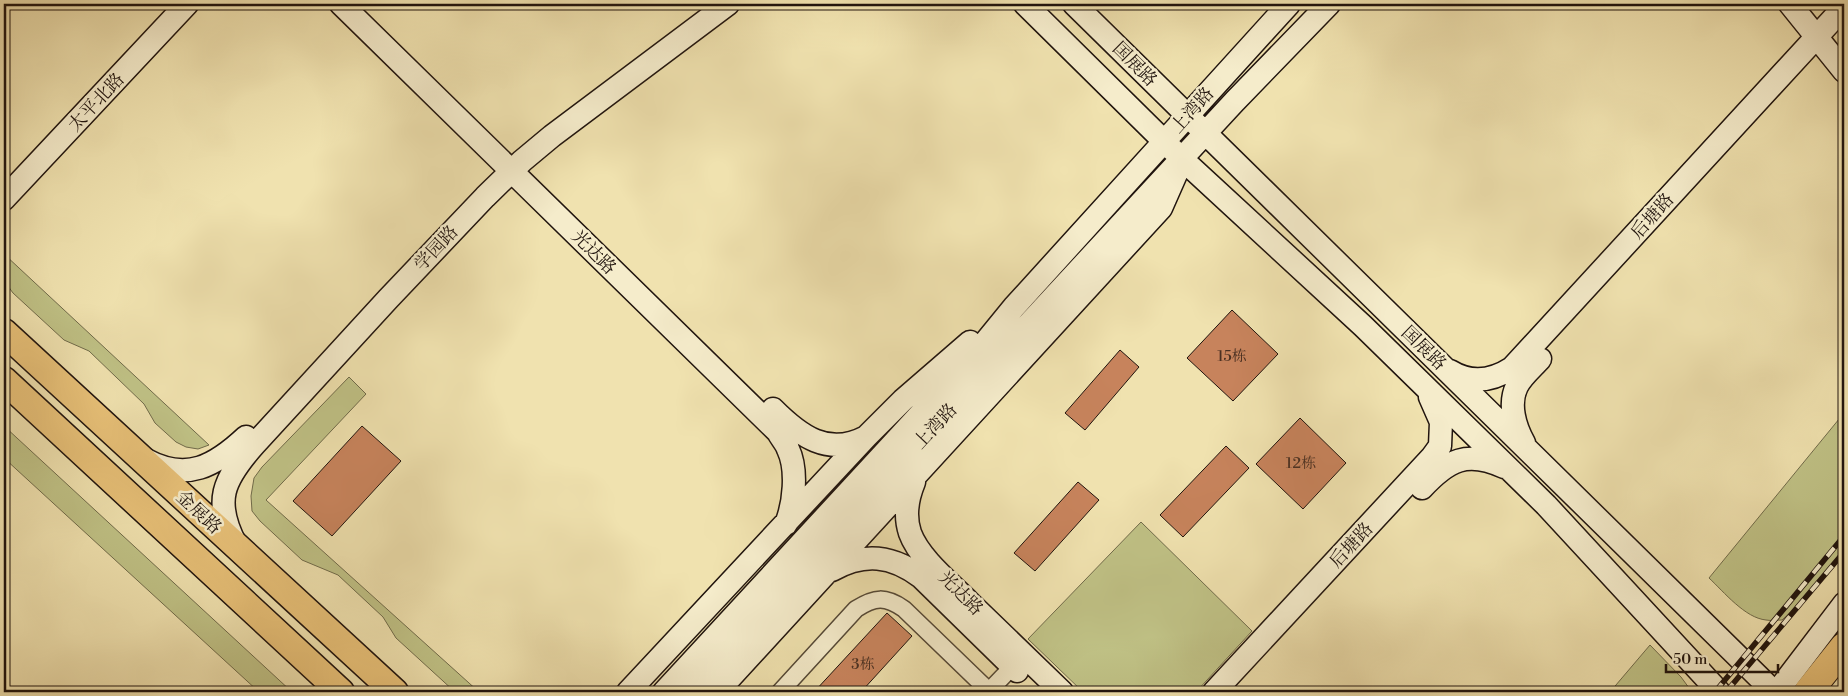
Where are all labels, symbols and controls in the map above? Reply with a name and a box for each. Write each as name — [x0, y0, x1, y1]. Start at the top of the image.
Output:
street label: 国展路 — [1107, 37, 1162, 92]
street label: 太平北路 — [63, 68, 129, 137]
street label: 上湾路 — [1166, 83, 1219, 138]
street label: 后塘路 — [1626, 189, 1679, 244]
street label: 学园路 — [410, 221, 463, 276]
street label: 光达路 — [566, 225, 621, 280]
street label: 国展路 — [1396, 321, 1451, 375]
house number: 15栋 — [1217, 347, 1247, 366]
street label: 上湾路 — [909, 399, 962, 454]
house number: 12栋 — [1286, 454, 1316, 473]
street label: 金展路 — [171, 486, 226, 539]
street label: 后塘路 — [1325, 518, 1378, 573]
street label: 光达路 — [933, 566, 988, 621]
scale bar — [1666, 641, 1778, 673]
text: 50 m — [1673, 650, 1707, 669]
house number: 3栋 — [851, 655, 875, 674]

